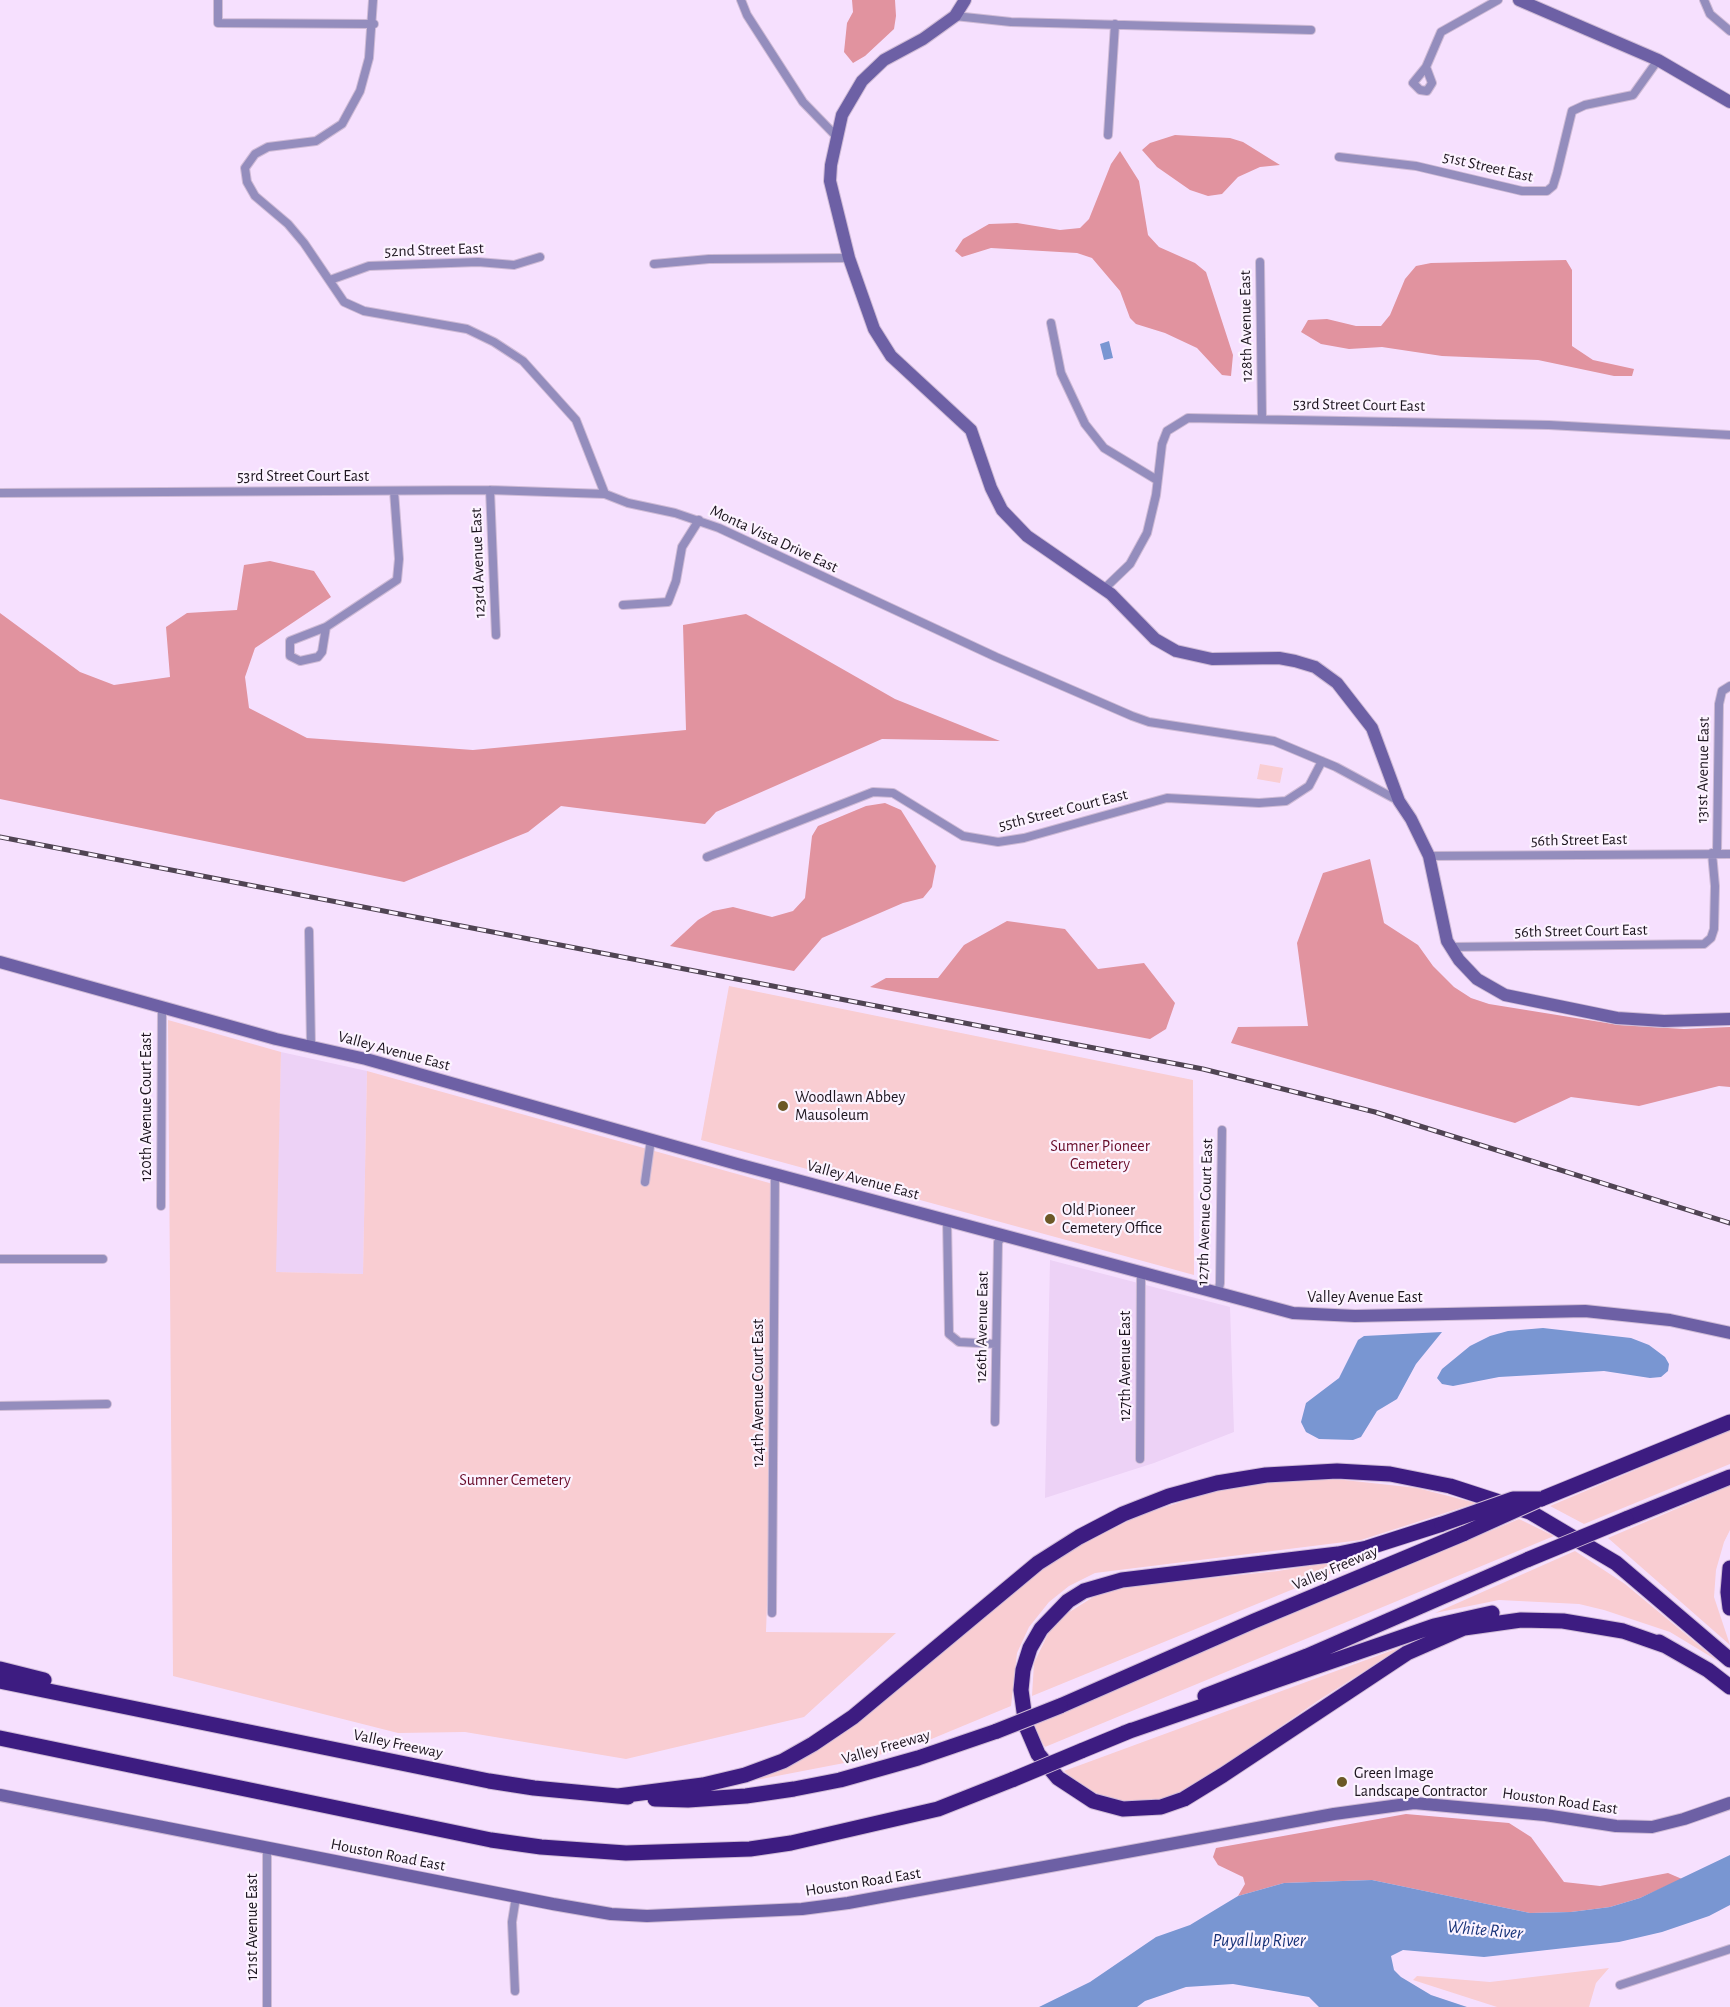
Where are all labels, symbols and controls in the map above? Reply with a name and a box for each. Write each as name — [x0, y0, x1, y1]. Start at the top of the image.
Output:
street label: 51st Street East — [1441, 147, 1535, 187]
street label: 52nd Street East — [384, 239, 484, 261]
street label: 128th Avenue East — [1235, 270, 1257, 382]
street label: 53rd Street Court East — [1293, 394, 1425, 416]
street label: 53rd Street Court East — [237, 466, 369, 486]
street label: Monta Vista Drive East — [707, 501, 841, 577]
street label: 123rd Avenue East — [466, 507, 490, 619]
street label: 131st Avenue East — [1692, 717, 1714, 823]
street label: 55th Street Court East — [996, 785, 1130, 835]
street label: 56th Street East — [1531, 830, 1627, 850]
street label: 56th Street Court East — [1514, 920, 1648, 942]
street label: Valley Avenue East — [336, 1027, 452, 1075]
street label: 120th Avenue Court East — [136, 1032, 156, 1182]
place label: Woodlawn Abbey Mausoleum — [795, 1087, 905, 1125]
marker: Woodlawn Abbey Mausoleum — [776, 1099, 790, 1113]
park label: Sumner Pioneer Cemetery — [1050, 1136, 1150, 1174]
street label: 127th Avenue Court East — [1193, 1138, 1217, 1286]
street label: Valley Avenue East — [805, 1156, 921, 1204]
place label: Old Pioneer Cemetery Office — [1062, 1200, 1162, 1238]
marker: Old Pioneer Cemetery Office — [1043, 1212, 1057, 1226]
street label: 126th Avenue East — [971, 1271, 993, 1383]
street label: Valley Avenue East — [1307, 1287, 1423, 1307]
street label: 127th Avenue East — [1115, 1311, 1135, 1421]
street label: 124th Avenue Court East — [748, 1319, 768, 1467]
park label: Sumner Cemetery — [459, 1470, 571, 1490]
street label: Valley Freeway — [1289, 1541, 1381, 1595]
street label: Valley Freeway — [351, 1725, 445, 1763]
street label: Valley Freeway — [840, 1725, 932, 1769]
place label: Green Image Landscape Contractor — [1354, 1763, 1487, 1801]
marker: Green Image Landscape Contractor — [1335, 1775, 1349, 1789]
street label: Houston Road East — [1501, 1783, 1619, 1819]
street label: Houston Road East — [329, 1834, 447, 1876]
street label: Houston Road East — [804, 1863, 922, 1901]
street label: 121st Avenue East — [242, 1873, 262, 1981]
water label: White River — [1446, 1916, 1524, 1944]
water label: Puyallup River — [1212, 1930, 1306, 1952]

